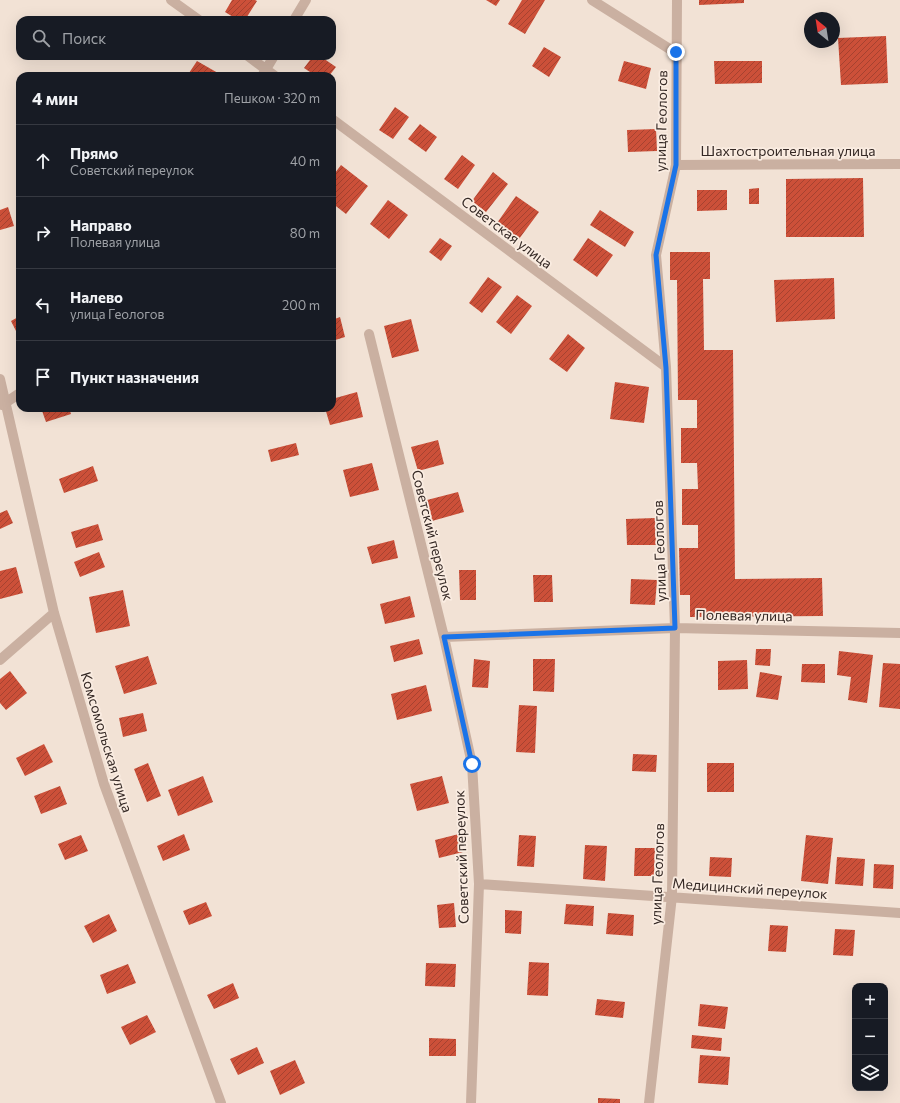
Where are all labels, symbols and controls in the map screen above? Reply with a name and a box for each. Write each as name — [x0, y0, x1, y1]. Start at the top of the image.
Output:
north arrow — [804, 12, 840, 48]
search box — [16, 16, 336, 60]
icon: search — [30, 27, 52, 49]
text: Поиск — [62, 29, 106, 47]
route end — [667, 43, 685, 61]
street label: улица Геологов — [652, 70, 670, 172]
text: 4 мин — [32, 88, 78, 109]
text: Пешком · 320 m — [224, 90, 320, 106]
street label: Шахтостроительная улица — [701, 142, 875, 159]
text: Прямо — [70, 144, 118, 162]
icon: ahead — [32, 150, 54, 172]
text: 40 m — [290, 153, 320, 169]
text: Советский переулок — [70, 162, 194, 178]
street label: Советская улица — [458, 192, 556, 272]
text: Направо — [70, 216, 132, 234]
icon: right — [32, 222, 54, 244]
text: 80 m — [290, 225, 320, 241]
text: Полевая улица — [70, 234, 160, 250]
text: Налево — [70, 288, 123, 306]
icon: left — [32, 294, 54, 316]
text: 200 m — [282, 297, 320, 313]
text: улица Геологов — [70, 306, 164, 322]
icon: arrive — [32, 366, 54, 388]
text: Пункт назначения — [70, 368, 199, 386]
street label: Советский переулок — [409, 468, 458, 602]
street label: улица Геологов — [649, 500, 669, 602]
street label: Полевая улица — [695, 606, 793, 624]
street label: Комсомольская улица — [78, 670, 136, 814]
route start — [463, 755, 481, 773]
street label: Советский переулок — [450, 789, 472, 924]
street label: улица Геологов — [647, 823, 667, 925]
street label: Медицинский переулок — [672, 874, 829, 902]
map controls — [852, 983, 888, 1091]
button: + — [852, 983, 888, 1019]
button: − — [852, 1019, 888, 1055]
button: layers — [852, 1055, 888, 1091]

